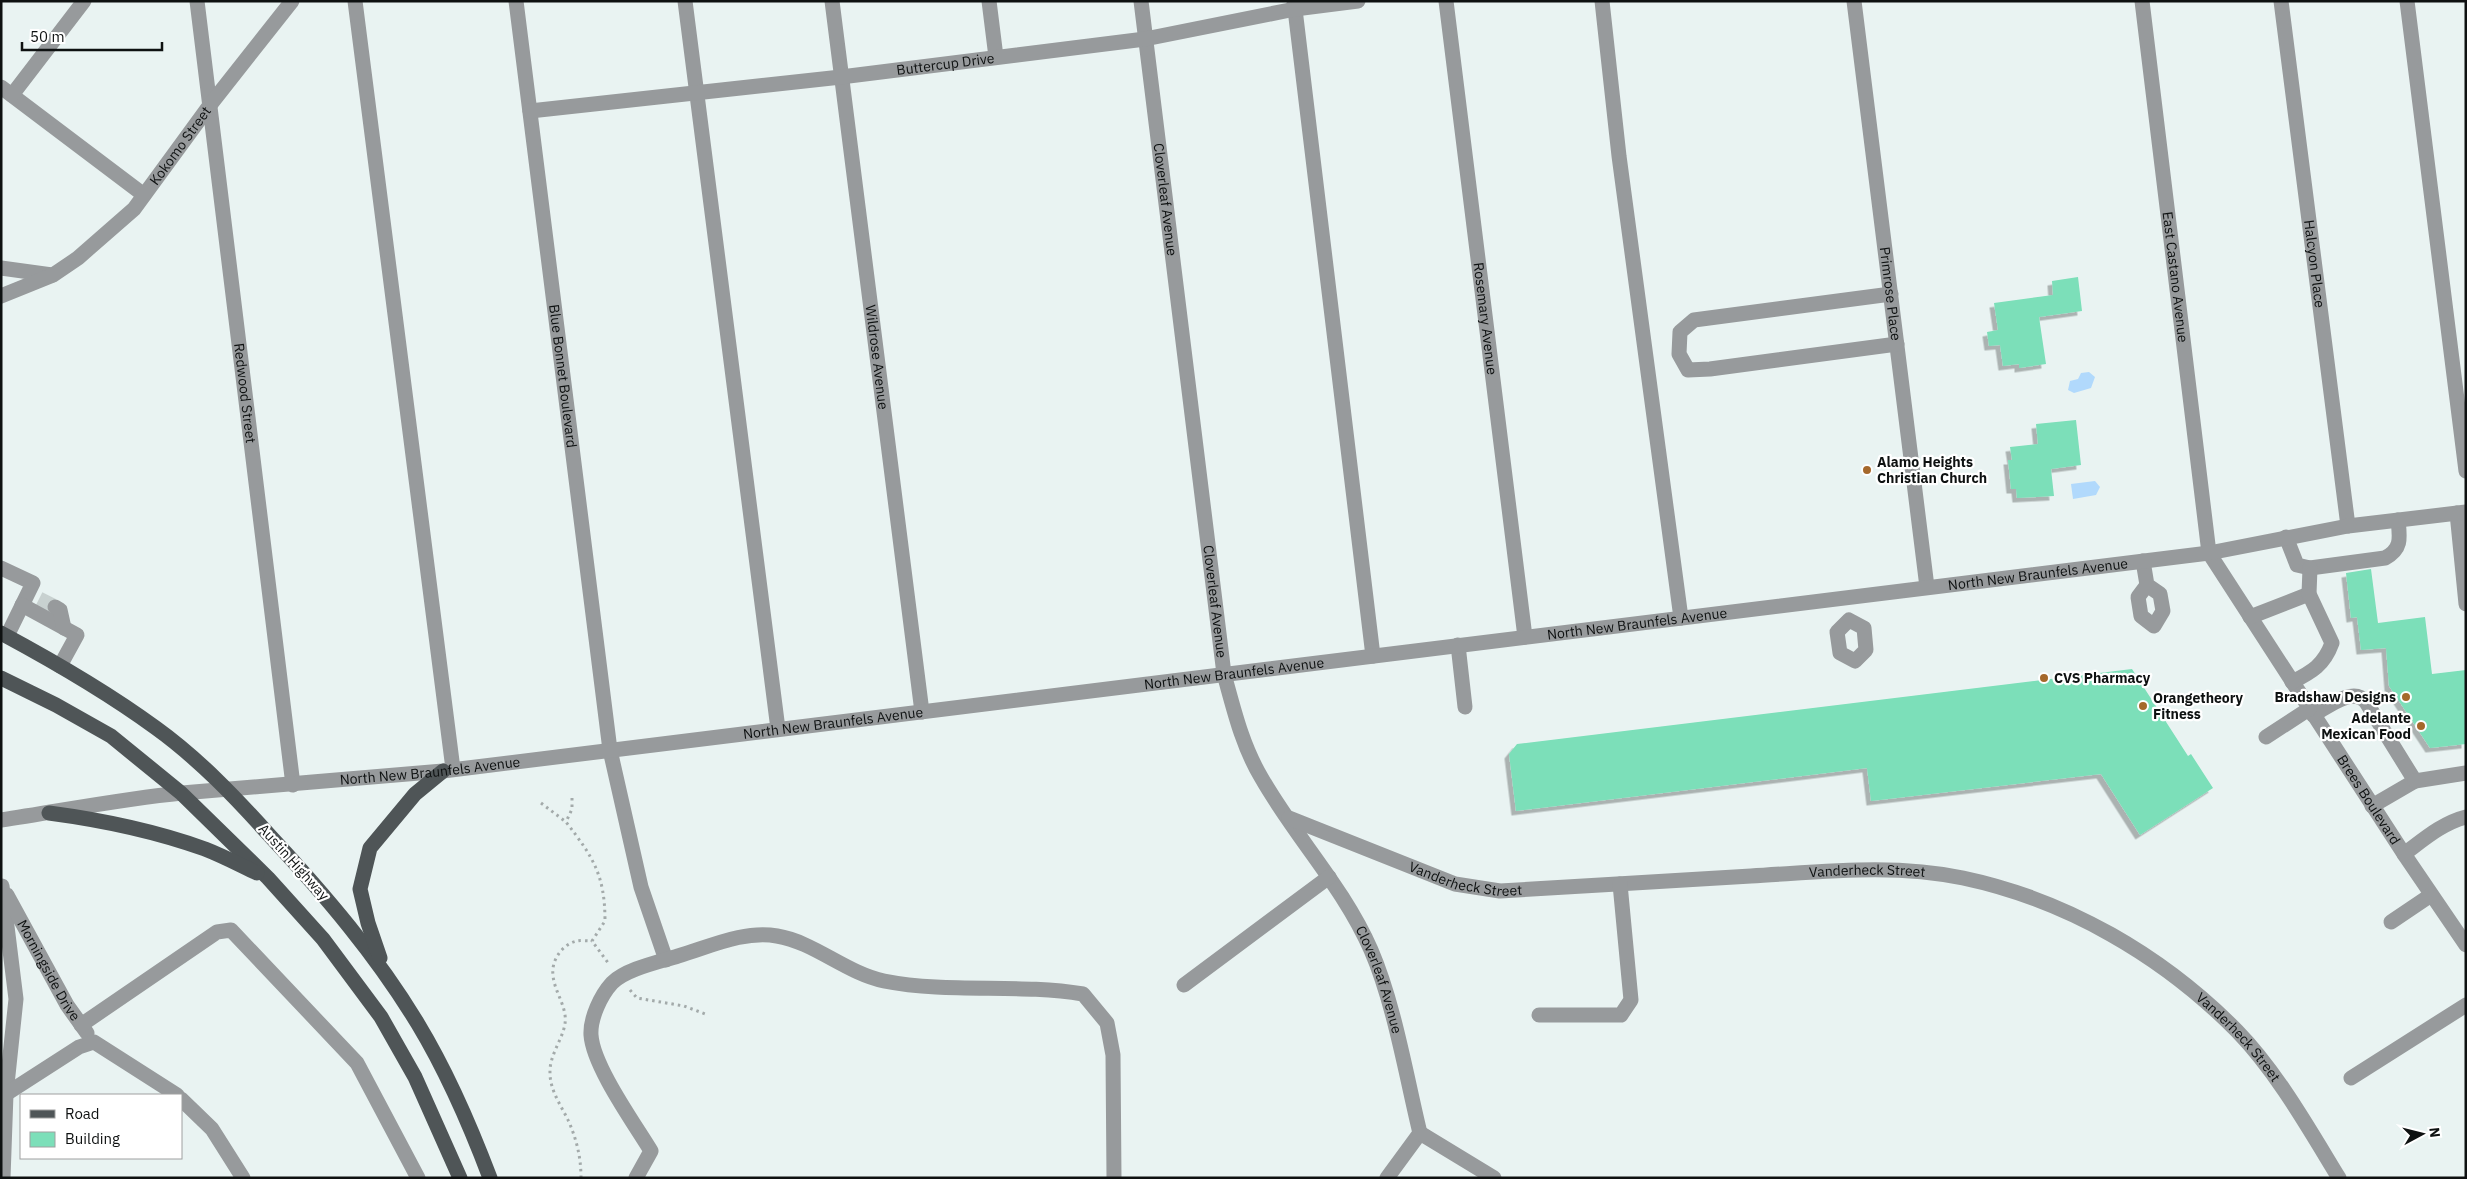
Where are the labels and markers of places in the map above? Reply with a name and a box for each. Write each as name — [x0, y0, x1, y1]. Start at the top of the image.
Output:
place label: Alamo Heights Christian Church — [1877, 453, 1987, 487]
marker: Alamo Heights Christian Church — [1861, 464, 1873, 476]
place label: CVS Pharmacy — [2054, 669, 2151, 687]
marker: CVS Pharmacy — [2038, 672, 2050, 684]
place label: Bradshaw Designs — [2275, 688, 2396, 706]
place label: Orangetheory Fitness — [2153, 689, 2244, 723]
marker: Bradshaw Designs — [2400, 691, 2412, 703]
marker: Orangetheory Fitness — [2137, 700, 2149, 712]
place label: Adelante Mexican Food — [2321, 709, 2411, 743]
marker: Adelante Mexican Food — [2415, 720, 2427, 732]

